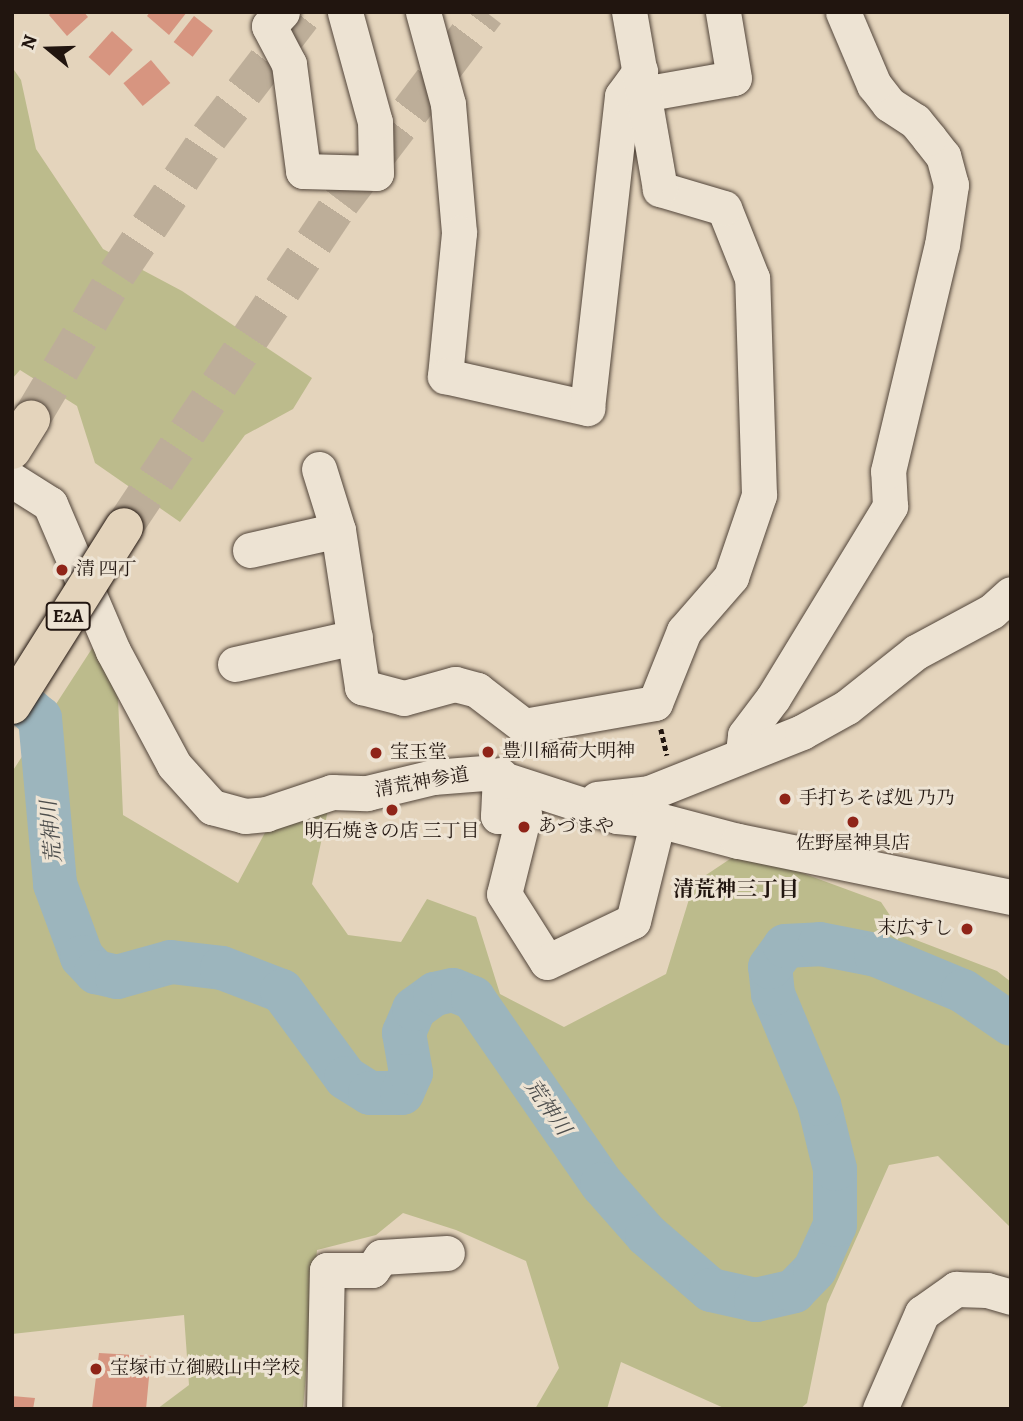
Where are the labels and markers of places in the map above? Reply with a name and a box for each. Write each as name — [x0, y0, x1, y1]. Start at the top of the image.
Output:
place label: 清 四丁 — [76, 559, 137, 581]
marker: 清 四丁 — [54, 562, 70, 578]
place label: 豊川稲荷大明神 — [502, 741, 635, 763]
place label: 宝玉堂 — [390, 742, 447, 764]
marker: 豊川稲荷大明神 — [480, 744, 496, 760]
marker: 宝玉堂 — [368, 745, 384, 761]
place label: 手打ちそば処 乃乃 — [799, 788, 955, 810]
marker: 手打ちそば処 乃乃 — [777, 791, 793, 807]
marker: 明石焼きの店 三丁目 — [384, 802, 400, 818]
marker: 佐野屋神具店 — [845, 814, 861, 830]
place label: あづまや — [538, 816, 614, 838]
marker: あづまや — [516, 819, 532, 835]
place label: 明石焼きの店 三丁目 — [305, 821, 479, 843]
place label: 佐野屋神具店 — [796, 833, 910, 855]
place label: 末広すし — [877, 918, 953, 940]
marker: 末広すし — [959, 921, 975, 937]
place label: 宝塚市立御殿山中学校 — [110, 1358, 300, 1380]
marker: 宝塚市立御殿山中学校 — [88, 1361, 104, 1377]

